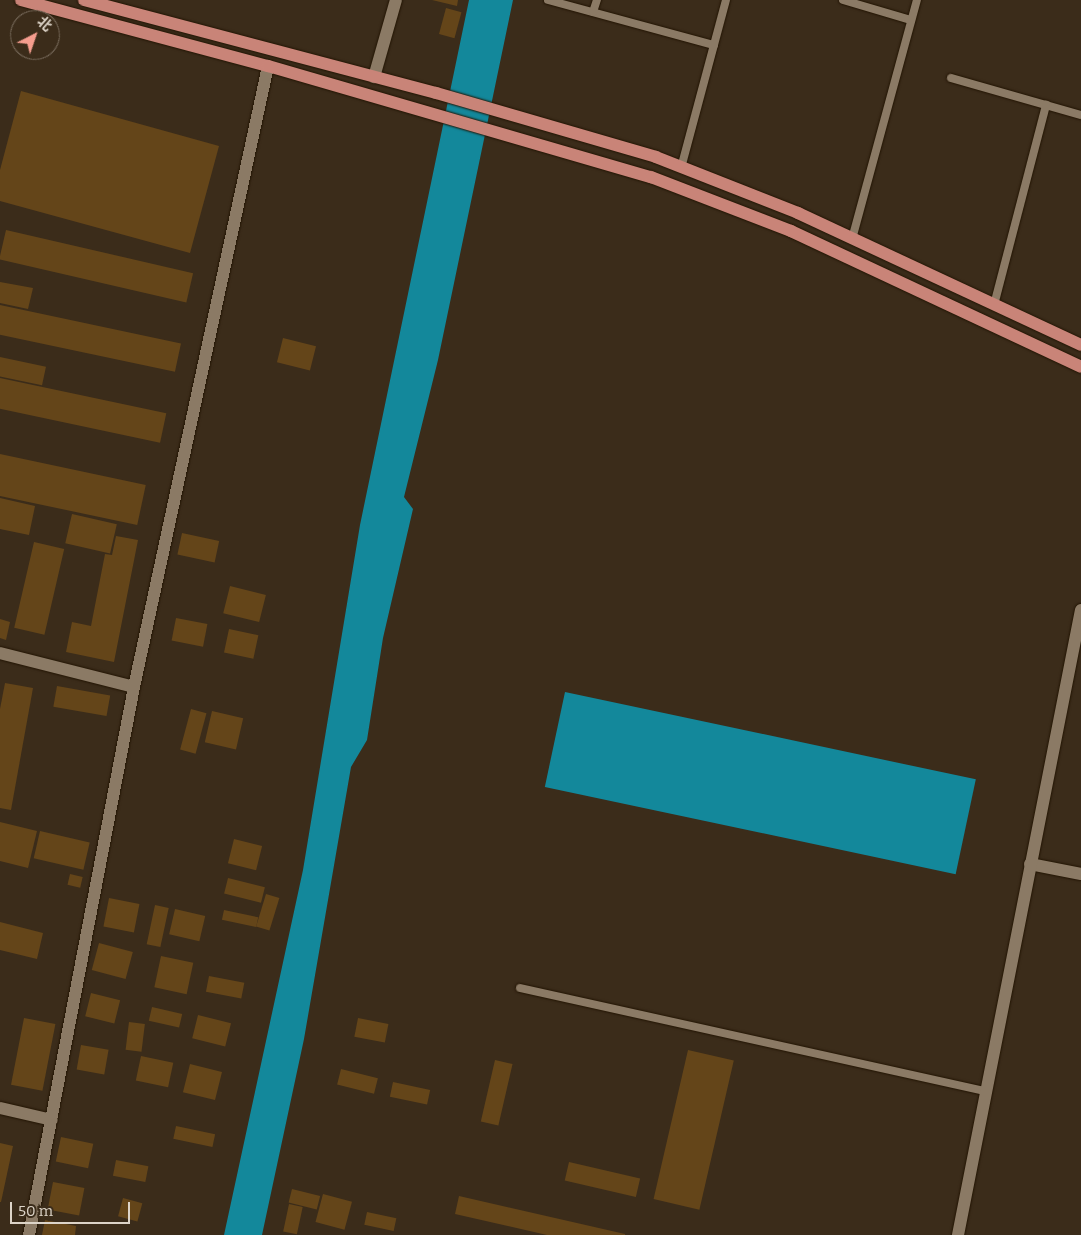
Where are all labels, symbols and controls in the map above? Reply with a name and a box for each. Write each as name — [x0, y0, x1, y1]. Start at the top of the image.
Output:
north arrow — [10, 10, 60, 60]
text: 北 — [34, 13, 55, 35]
scale bar — [12, 1192, 132, 1224]
text: 50 m — [18, 1202, 53, 1220]

